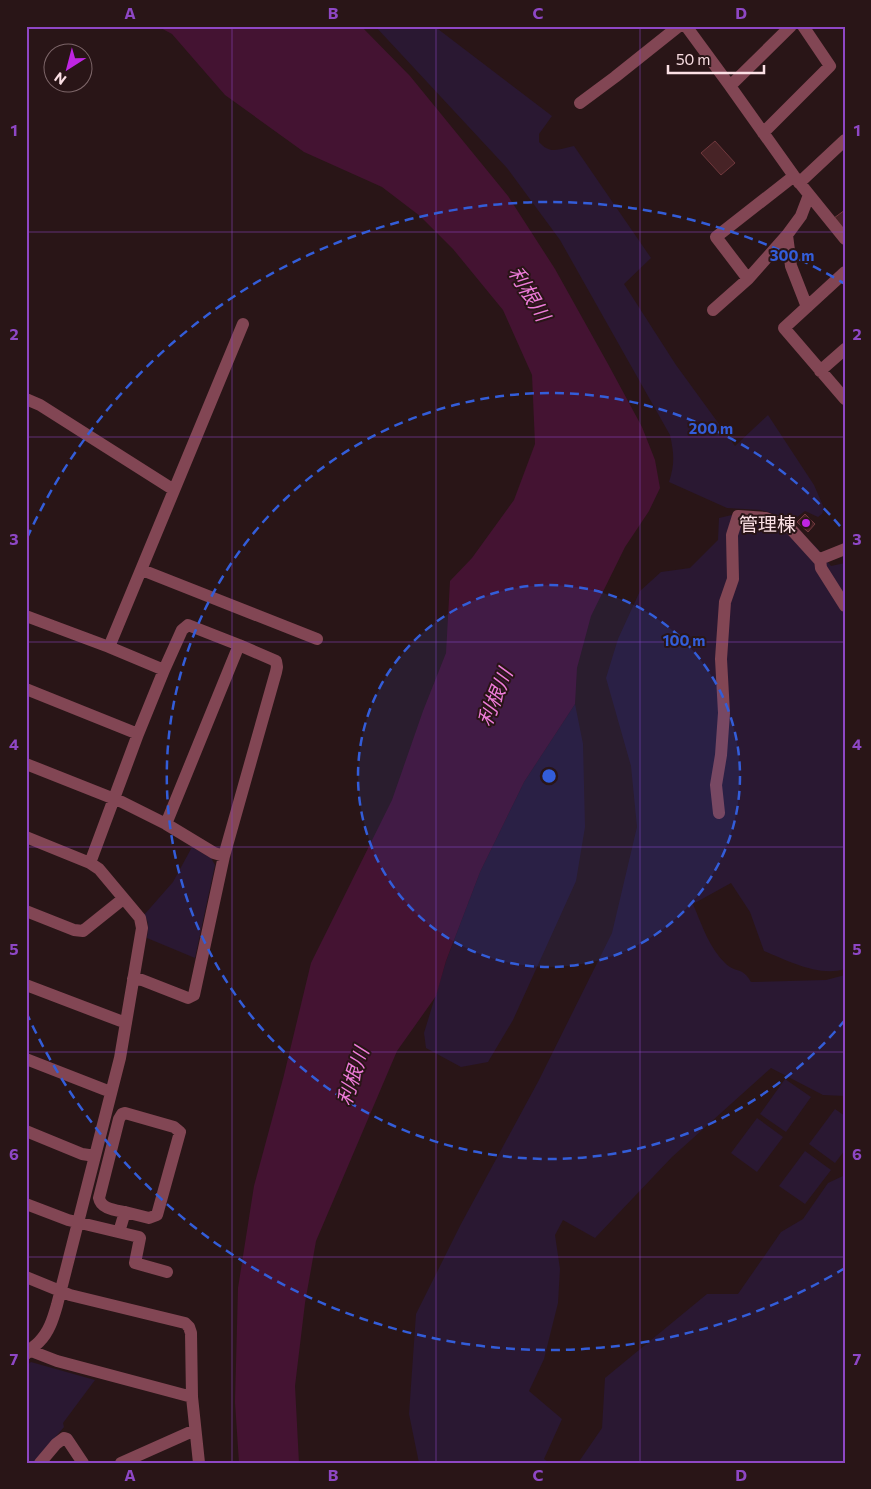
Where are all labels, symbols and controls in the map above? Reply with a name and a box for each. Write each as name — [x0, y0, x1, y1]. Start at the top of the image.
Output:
text: A — [124, 3, 136, 22]
text: B — [328, 3, 339, 22]
text: C — [533, 3, 544, 22]
text: D — [735, 3, 747, 22]
north arrow — [42, 42, 92, 92]
scale bar — [668, 42, 765, 74]
text: 50 m — [676, 50, 710, 68]
text: N — [51, 69, 69, 89]
text: 1 — [10, 120, 18, 139]
text: 1 — [853, 120, 861, 139]
text: 300 m — [770, 246, 814, 264]
water label: 利根川 — [504, 261, 557, 327]
text: 2 — [9, 324, 19, 343]
text: 2 — [852, 324, 862, 343]
text: 200 m — [689, 419, 733, 437]
place label: 管理棟 — [739, 512, 796, 535]
marker: 管理棟 — [800, 517, 812, 529]
text: 3 — [9, 529, 19, 548]
text: 3 — [852, 529, 862, 548]
text: 100 m — [663, 631, 705, 649]
water label: 利根川 — [472, 663, 517, 729]
text: 4 — [9, 734, 19, 753]
text: 4 — [852, 734, 862, 753]
centre of rings — [540, 767, 558, 785]
text: 5 — [9, 939, 19, 958]
text: 5 — [852, 939, 862, 958]
water label: 利根川 — [331, 1042, 373, 1108]
text: 6 — [9, 1144, 19, 1163]
text: 6 — [852, 1144, 862, 1163]
text: 7 — [10, 1349, 19, 1368]
text: 7 — [853, 1349, 862, 1368]
text: A — [124, 1465, 136, 1484]
text: B — [328, 1465, 339, 1484]
text: C — [533, 1465, 544, 1484]
text: D — [735, 1465, 747, 1484]

